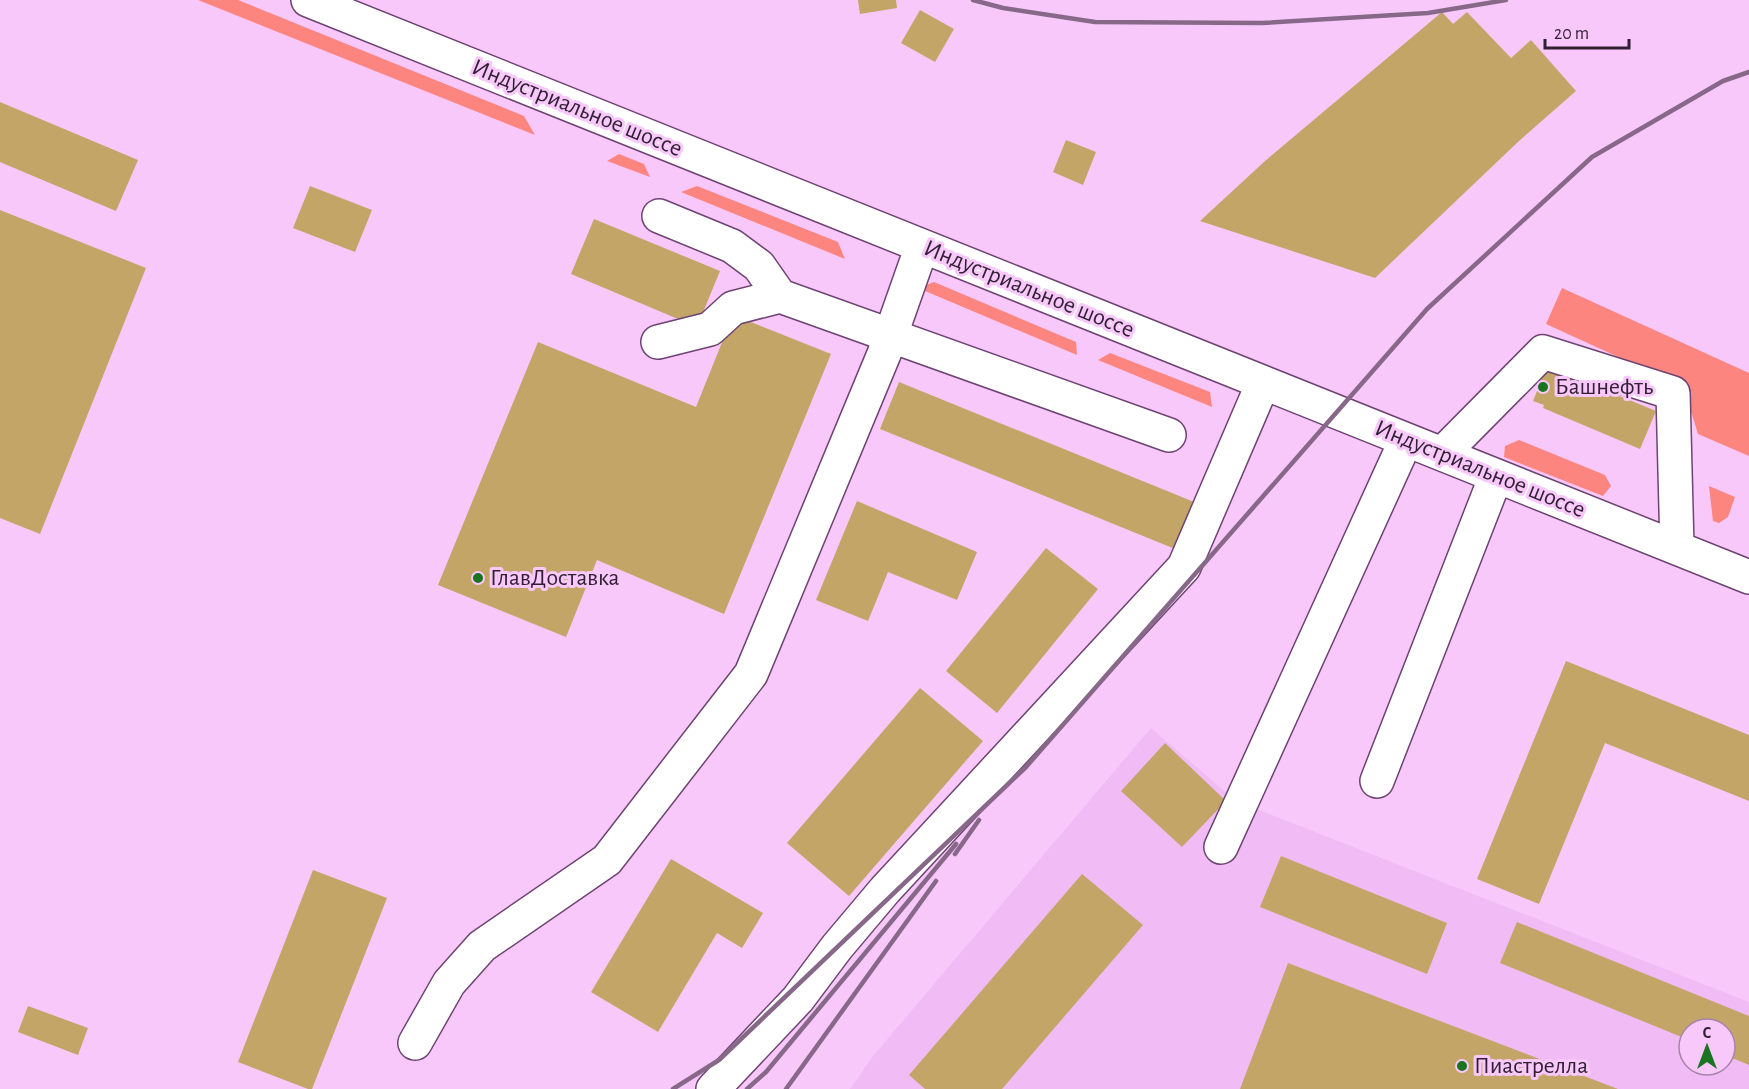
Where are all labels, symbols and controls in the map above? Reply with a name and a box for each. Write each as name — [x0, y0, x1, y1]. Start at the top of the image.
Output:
scale bar — [1545, 12, 1629, 50]
text: 20 m — [1554, 25, 1589, 43]
street label: Индустриальное шоссе — [468, 55, 686, 161]
street label: Индустриальное шоссе — [920, 236, 1138, 342]
place label: Башнефть — [1555, 375, 1653, 399]
marker: Башнефть — [1536, 380, 1550, 394]
street label: Индустриальное шоссе — [1371, 416, 1589, 522]
place label: ГлавДоставка — [490, 566, 620, 590]
marker: ГлавДоставка — [471, 571, 485, 585]
north arrow — [1677, 1017, 1737, 1077]
text: С — [1703, 1025, 1712, 1041]
place label: Пиастрелла — [1474, 1054, 1588, 1078]
marker: Пиастрелла — [1455, 1059, 1469, 1073]

